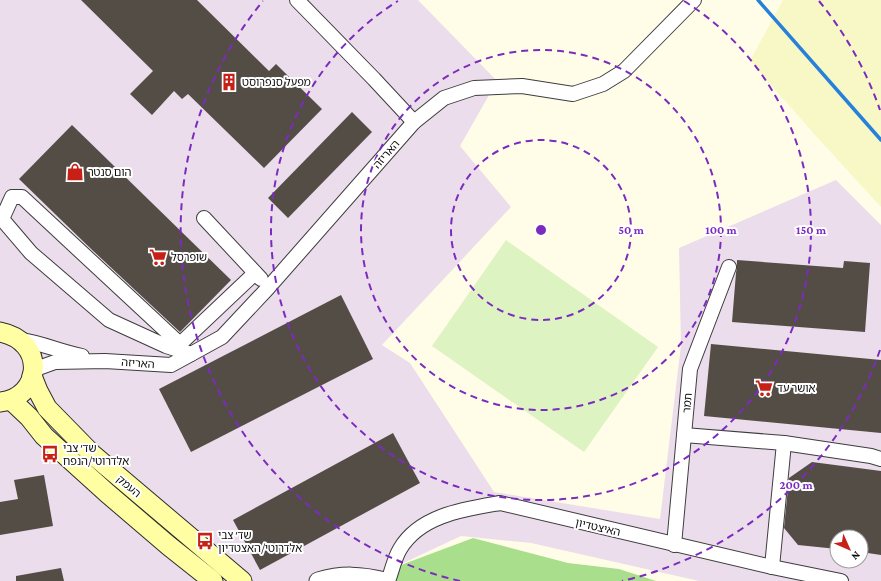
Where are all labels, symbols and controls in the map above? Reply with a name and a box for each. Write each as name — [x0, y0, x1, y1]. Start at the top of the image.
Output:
building icon: מפעל סנפרוסט — [219, 72, 239, 92]
place label: מפעל סנפרוסט — [242, 76, 311, 88]
street label: האריזה — [371, 137, 402, 171]
shop icon: הום סנטר — [65, 162, 85, 182]
place label: הום סנטר — [88, 166, 131, 178]
centre of rings — [534, 223, 548, 237]
text: 50 m — [618, 223, 645, 237]
text: 100 m — [705, 223, 738, 237]
text: 150 m — [796, 223, 827, 237]
supermarket icon: שופרסל — [148, 247, 168, 267]
place label: שופרסל — [171, 251, 207, 263]
street label: האריזה — [121, 356, 155, 370]
supermarket icon: אושר עד — [754, 378, 774, 398]
place label: אושר עד — [777, 382, 816, 394]
street label: תמר — [680, 392, 694, 414]
place label: שד׳ צבי אלדרוטי/הנפח — [63, 442, 129, 467]
bus stop icon: שד׳ צבי אלדרוטי/הנפח — [40, 444, 60, 464]
street label: העמק — [115, 473, 143, 500]
text: 200 m — [779, 478, 813, 492]
street label: האיצטדיון — [574, 516, 622, 538]
place label: שד׳ צבי אלדרוטי/האצטדיון — [218, 529, 302, 554]
north arrow — [829, 529, 869, 569]
bus stop icon: שד׳ צבי אלדרוטי/האצטדיון — [195, 531, 215, 551]
text: N — [849, 549, 863, 563]

